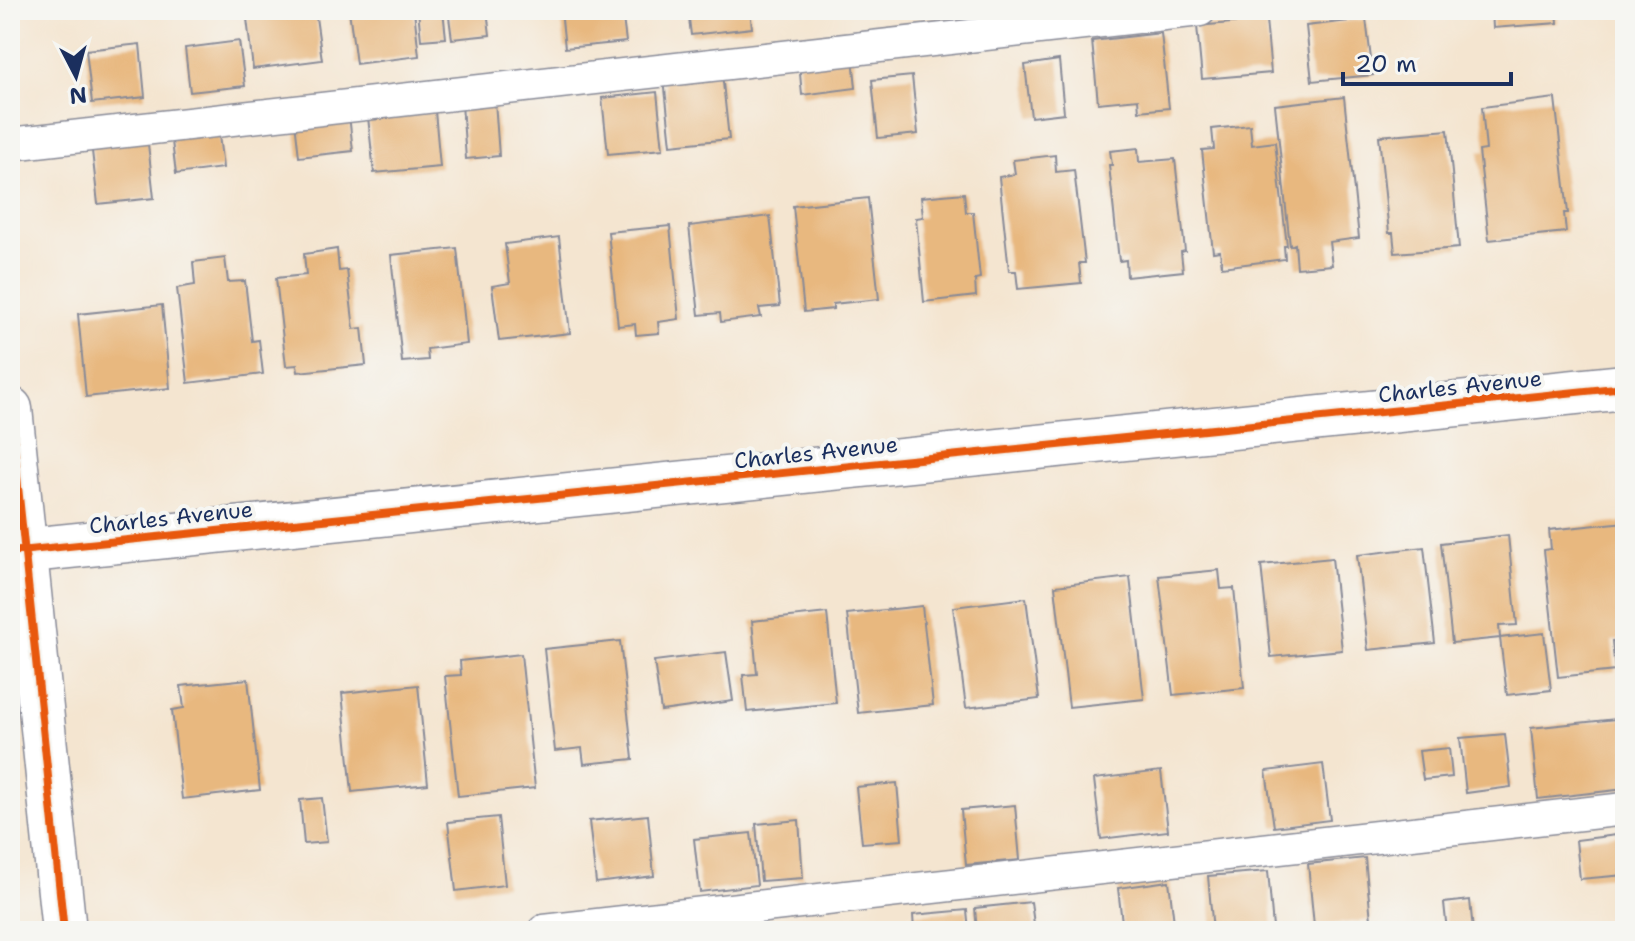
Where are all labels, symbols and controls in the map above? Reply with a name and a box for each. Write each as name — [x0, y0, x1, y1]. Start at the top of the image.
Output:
north arrow — [36, 36, 116, 116]
scale bar — [1343, 36, 1511, 86]
text: 20 m — [1355, 48, 1417, 80]
text: N — [68, 80, 88, 111]
street label: Charles Avenue — [1377, 363, 1543, 410]
street label: Charles Avenue — [733, 429, 899, 476]
street label: Charles Avenue — [88, 494, 254, 541]

